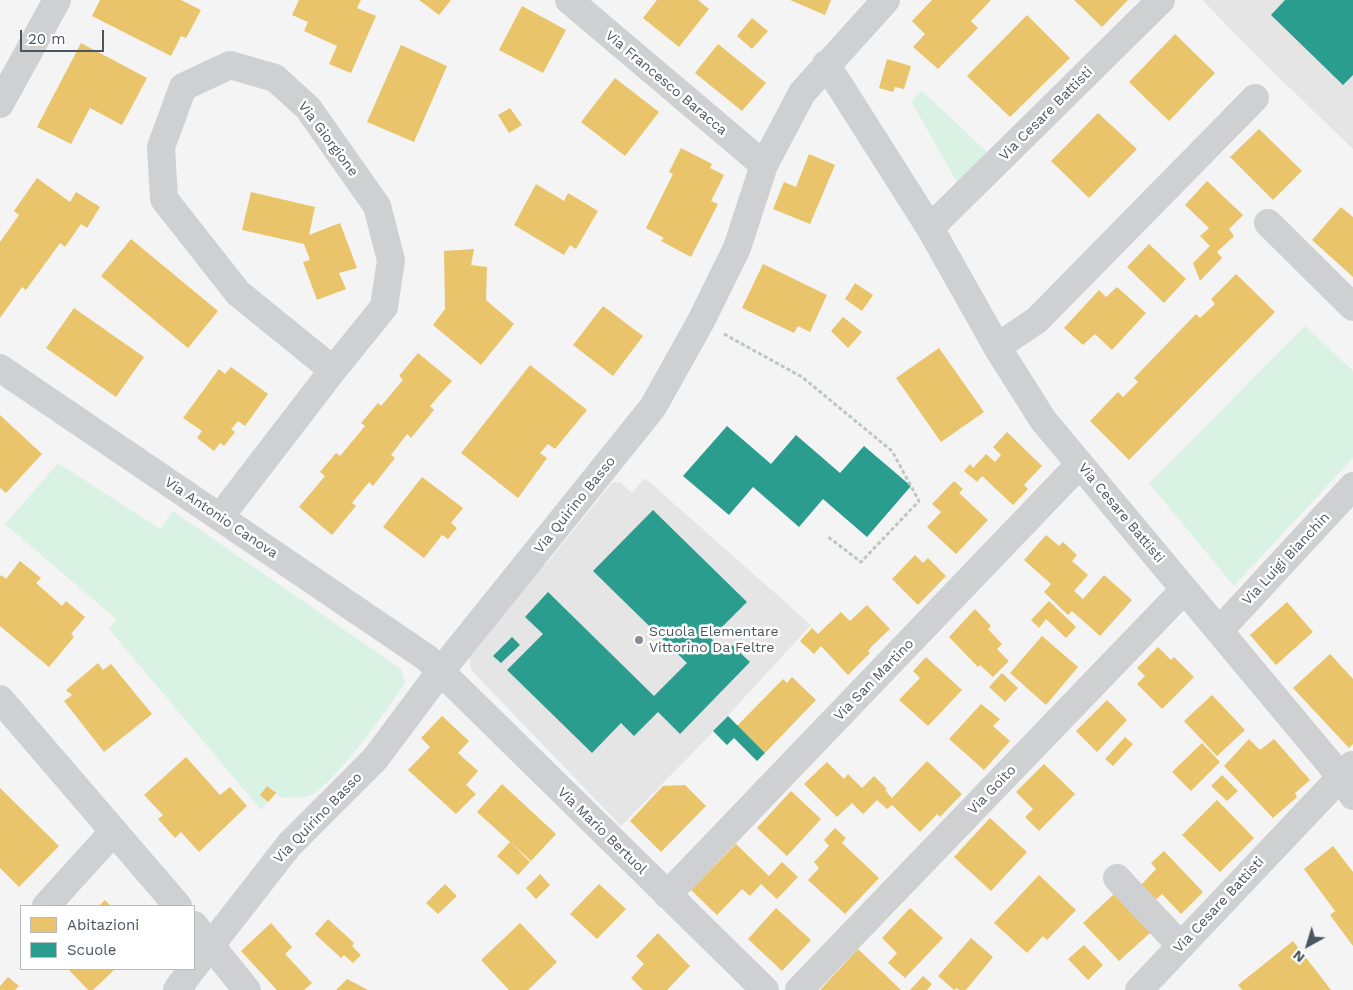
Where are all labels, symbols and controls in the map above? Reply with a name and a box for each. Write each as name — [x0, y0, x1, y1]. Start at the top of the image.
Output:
scale bar — [22, 20, 106, 52]
street label: Via Francesco Baracca — [602, 27, 730, 139]
text: 20 m — [28, 30, 66, 48]
street label: Via Cesare Battisti — [996, 64, 1096, 164]
street label: Via Giorgione — [294, 98, 362, 180]
street label: Via Quirino Basso — [531, 453, 619, 557]
street label: Via Cesare Battisti — [1074, 460, 1168, 566]
street label: Via Antonio Canova — [161, 474, 281, 562]
street label: Via Luigi Bianchin — [1239, 509, 1333, 609]
place label: Scuola Elementare Vittorino Da Feltre — [649, 624, 778, 656]
marker: Scuola Elementare Vittorino Da Feltre — [633, 634, 645, 646]
street label: Via San Martino — [831, 636, 917, 724]
street label: Via Goito — [964, 762, 1020, 818]
street label: Via Quirino Basso — [270, 769, 366, 867]
street label: Via Mario Bertuol — [554, 784, 650, 878]
street label: Via Cesare Battisti — [1170, 854, 1268, 956]
legend — [20, 905, 195, 970]
text: Abitazioni — [67, 916, 139, 934]
north arrow — [1283, 920, 1333, 970]
text: Scuole — [67, 941, 117, 959]
text: N — [1289, 947, 1308, 966]

